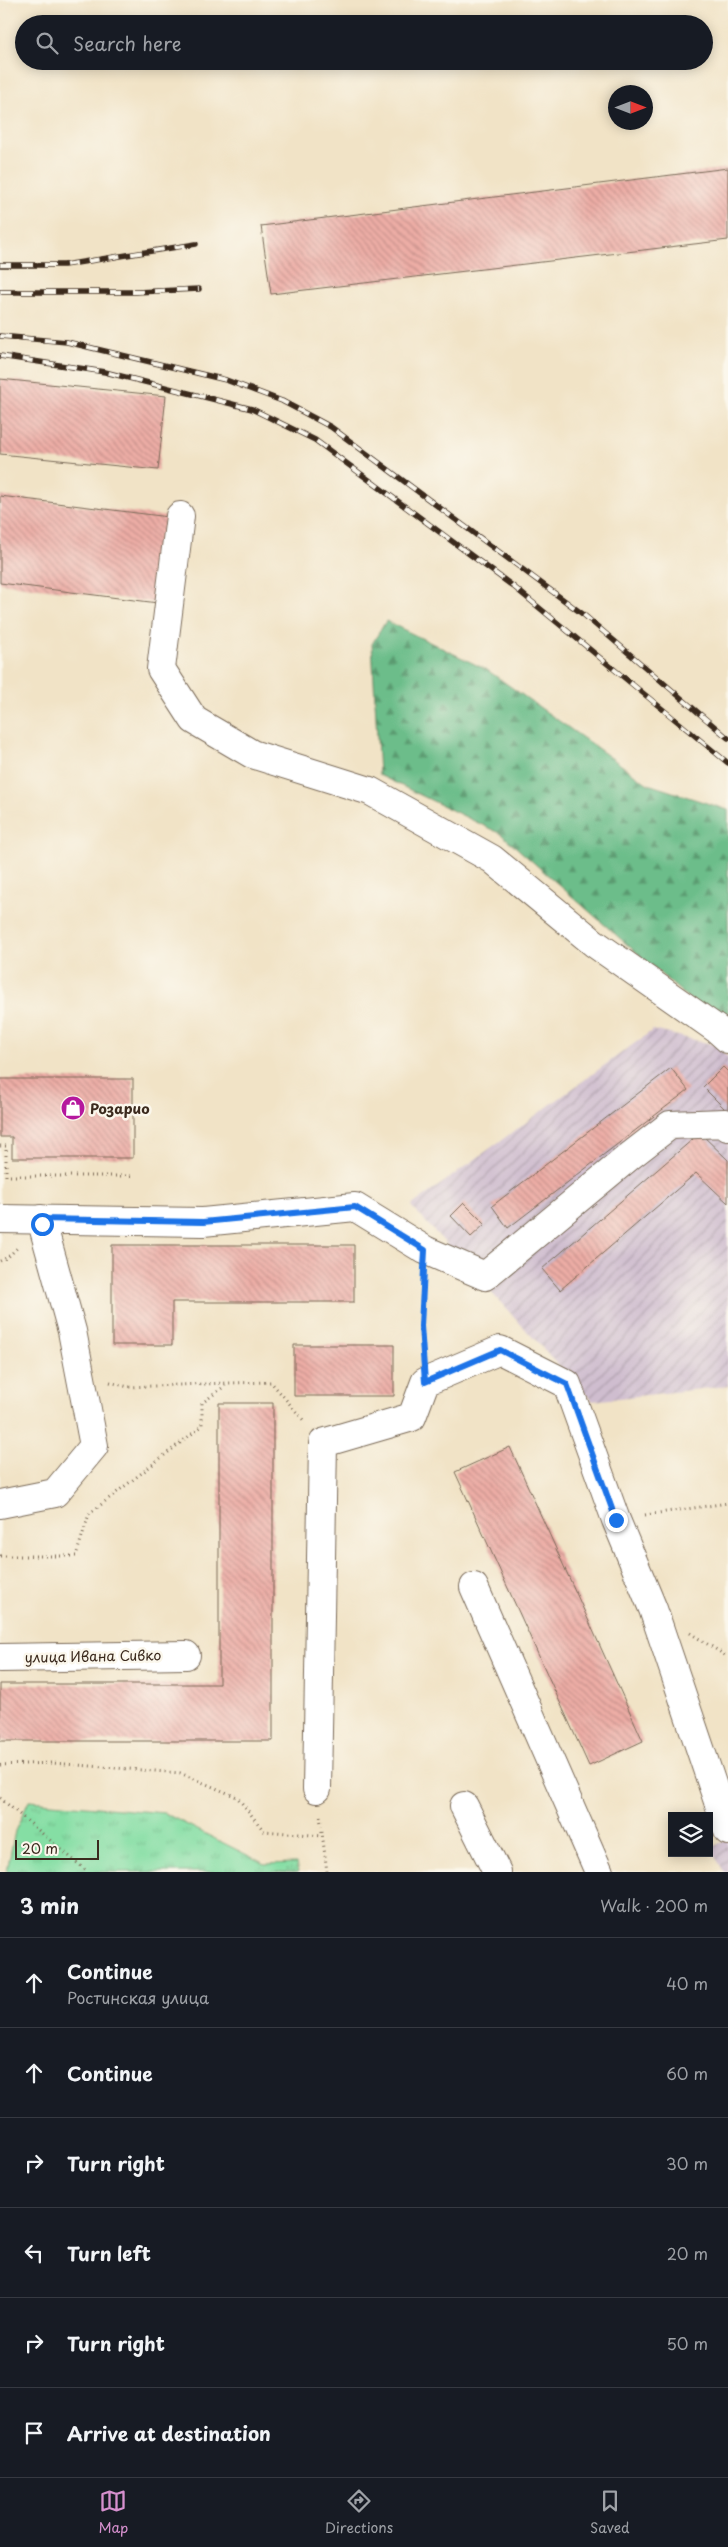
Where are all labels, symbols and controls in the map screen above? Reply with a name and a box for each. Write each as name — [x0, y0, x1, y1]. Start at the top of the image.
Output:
search box — [15, 15, 713, 70]
icon: search — [33, 29, 61, 57]
text: Search here — [73, 29, 182, 57]
north arrow — [608, 85, 653, 130]
shop icon: Розарио — [60, 1095, 86, 1121]
place label: Розарио — [90, 1098, 150, 1119]
route start — [31, 1213, 54, 1236]
route end — [605, 1509, 628, 1532]
street label: улица Ивана Сивко — [25, 1644, 162, 1668]
map controls — [668, 1812, 713, 1857]
button: layers — [668, 1812, 713, 1857]
scale bar — [15, 1837, 99, 1860]
text: 20 m — [22, 1838, 58, 1859]
text: 3 min — [20, 1889, 79, 1921]
text: Walk · 200 m — [600, 1893, 708, 1917]
text: Continue — [67, 1957, 153, 1985]
icon: ahead — [20, 1969, 48, 1997]
text: 40 m — [666, 1971, 708, 1995]
text: Ростинская улица — [67, 1985, 209, 2009]
icon: ahead — [20, 2059, 48, 2087]
text: Continue — [67, 2059, 153, 2087]
text: 60 m — [666, 2061, 708, 2085]
icon: right — [20, 2149, 48, 2177]
text: Turn right — [67, 2149, 165, 2177]
text: 30 m — [666, 2151, 708, 2175]
icon: left — [20, 2239, 48, 2267]
text: Turn left — [67, 2239, 151, 2267]
text: 20 m — [667, 2241, 708, 2265]
icon: right — [20, 2329, 48, 2357]
text: Turn right — [67, 2329, 165, 2357]
text: 50 m — [667, 2331, 708, 2355]
icon: arrive — [20, 2419, 48, 2447]
text: Arrive at destination — [67, 2419, 271, 2447]
tab: Map — [98, 2487, 128, 2538]
tab: Directions — [325, 2487, 393, 2538]
tab: Saved — [590, 2487, 630, 2538]

